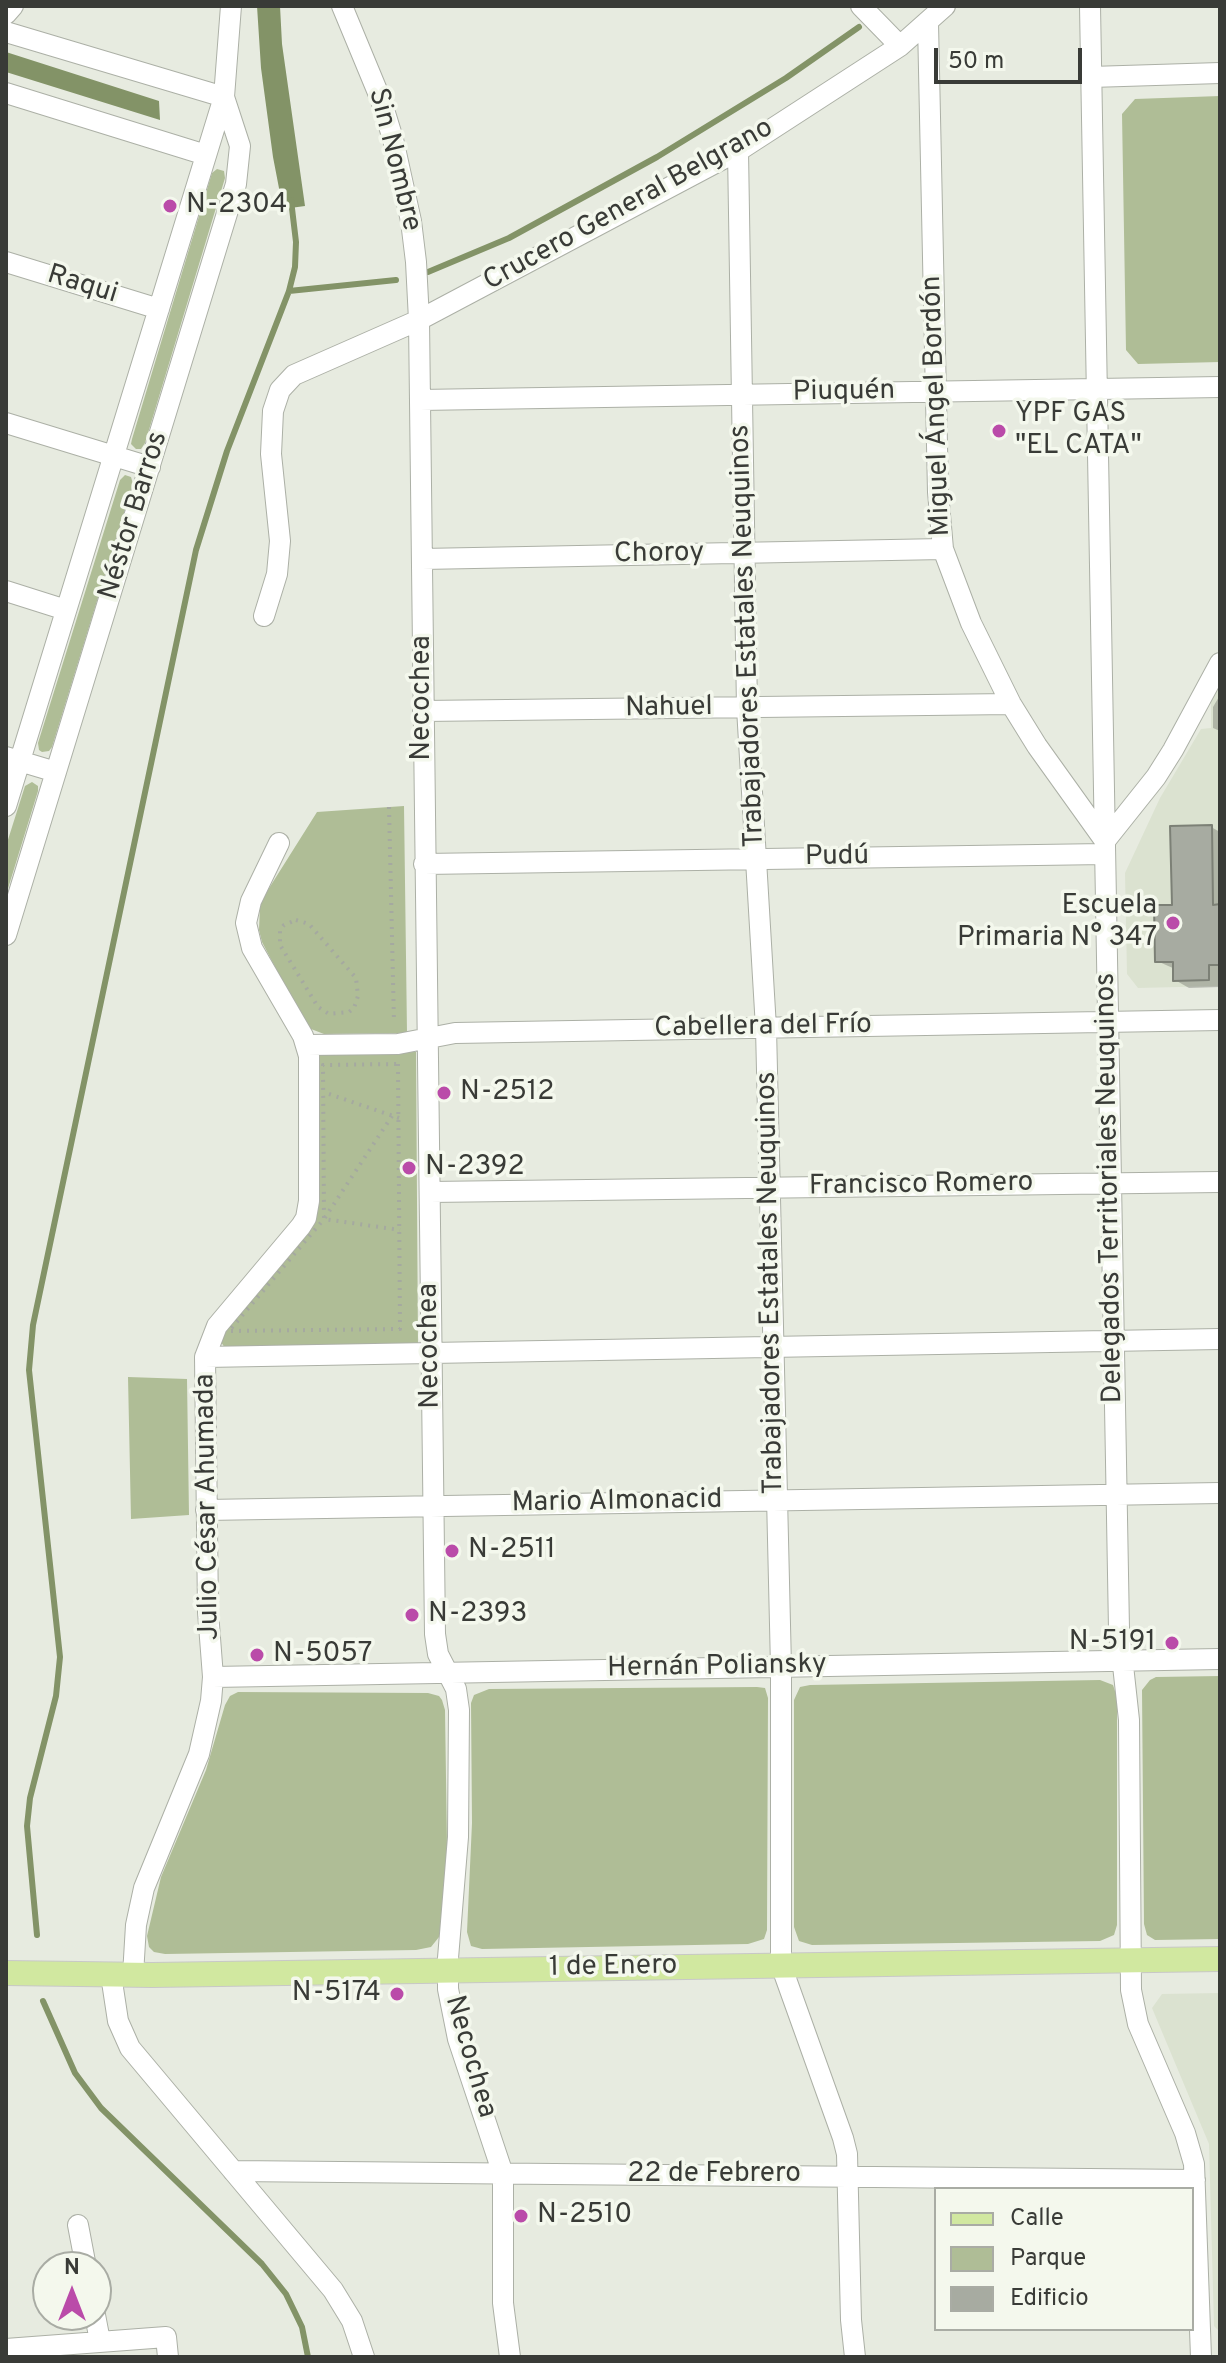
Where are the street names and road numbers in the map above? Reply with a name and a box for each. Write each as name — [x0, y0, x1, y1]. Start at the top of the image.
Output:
street label: Sin Nombre — [359, 85, 427, 235]
street label: Crucero General Belgrano — [478, 112, 780, 300]
street label: Raqui — [43, 259, 121, 313]
street label: Miguel Ángel Bordón — [917, 275, 959, 537]
street label: Piuquén — [792, 375, 896, 411]
street label: Trabajadores Estatales Neuquinos — [725, 424, 773, 848]
street label: Néstor Barros — [93, 428, 177, 604]
street label: Choroy — [614, 537, 704, 573]
street label: Necochea — [406, 635, 440, 761]
street label: Nahuel — [625, 691, 713, 727]
street label: Pudú — [805, 841, 869, 875]
street label: Delegados Territoriales Neuquinos — [1090, 972, 1132, 1404]
street label: Cabellera del Frío — [654, 1009, 872, 1047]
street label: Trabajadores Estatales Neuquinos — [752, 1071, 792, 1495]
street label: Francisco Romero — [809, 1167, 1033, 1205]
street label: Necochea — [413, 1283, 449, 1409]
street label: Julio César Ahumada — [190, 1373, 228, 1641]
street label: Mario Almonacid — [511, 1484, 723, 1522]
street label: Hernán Poliansky — [607, 1649, 827, 1687]
street label: 1 de Enero — [549, 1950, 677, 1986]
street label: Necochea — [436, 1992, 502, 2122]
street label: 22 de Febrero — [627, 2158, 801, 2192]

